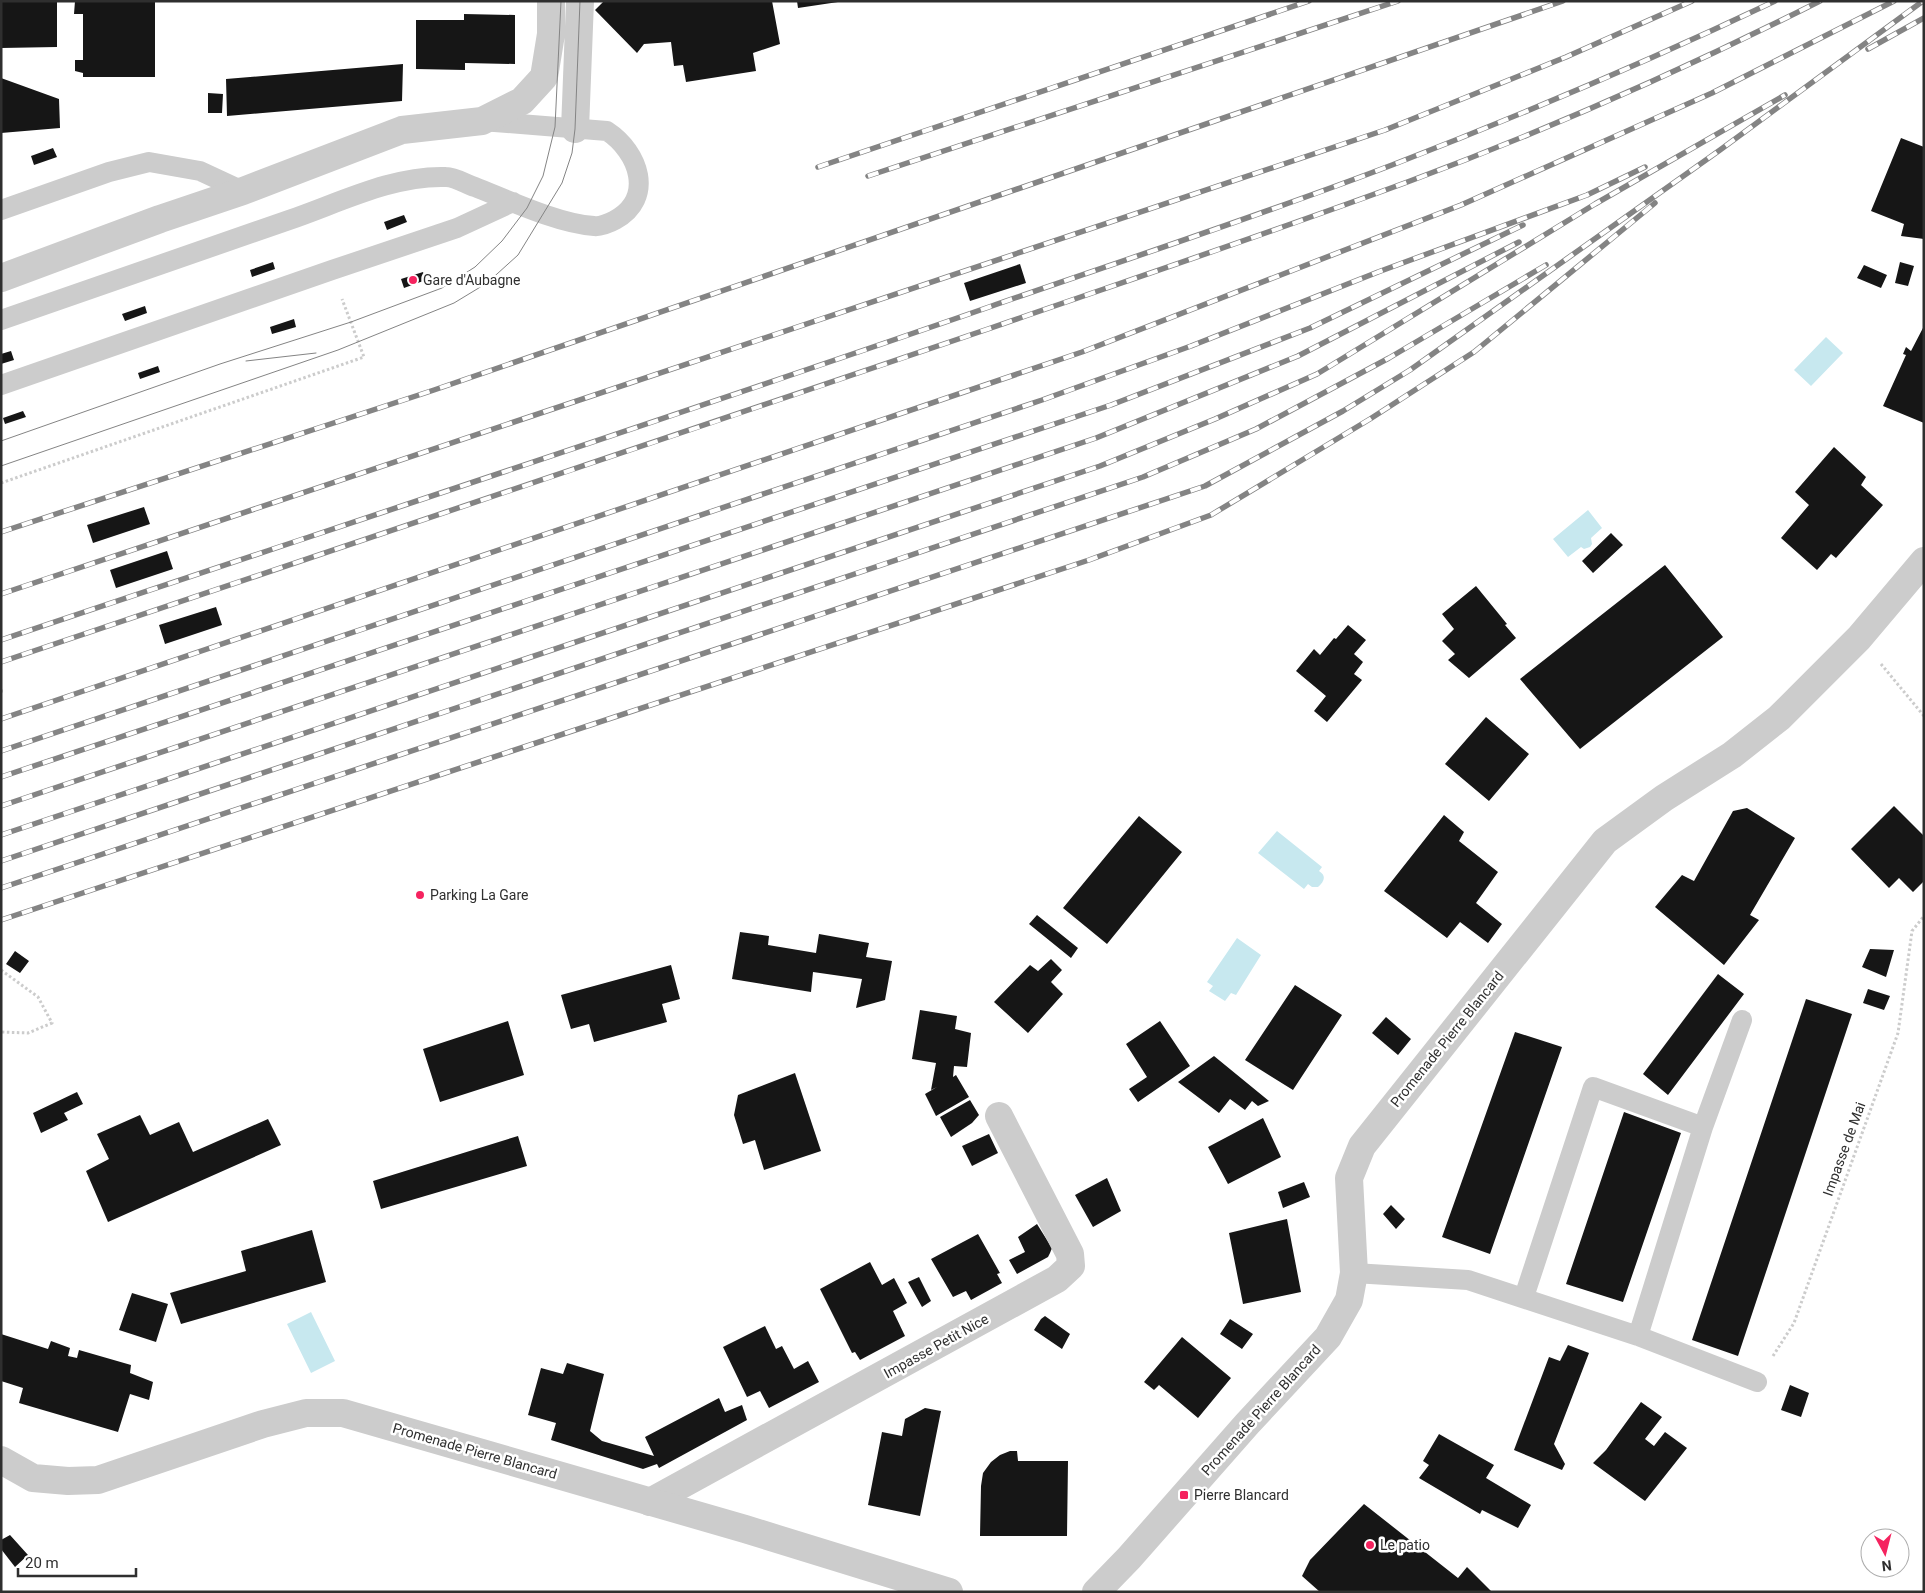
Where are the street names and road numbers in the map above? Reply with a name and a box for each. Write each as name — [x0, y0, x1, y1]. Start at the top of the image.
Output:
street label: Promenade Pierre Blancard — [1387, 968, 1507, 1110]
street label: Impasse de Mai — [1820, 1100, 1868, 1198]
street label: Impasse Petit Nice — [881, 1311, 991, 1381]
street label: Promenade Pierre Blancard — [1198, 1341, 1324, 1479]
street label: Promenade Pierre Blancard — [391, 1420, 559, 1482]

